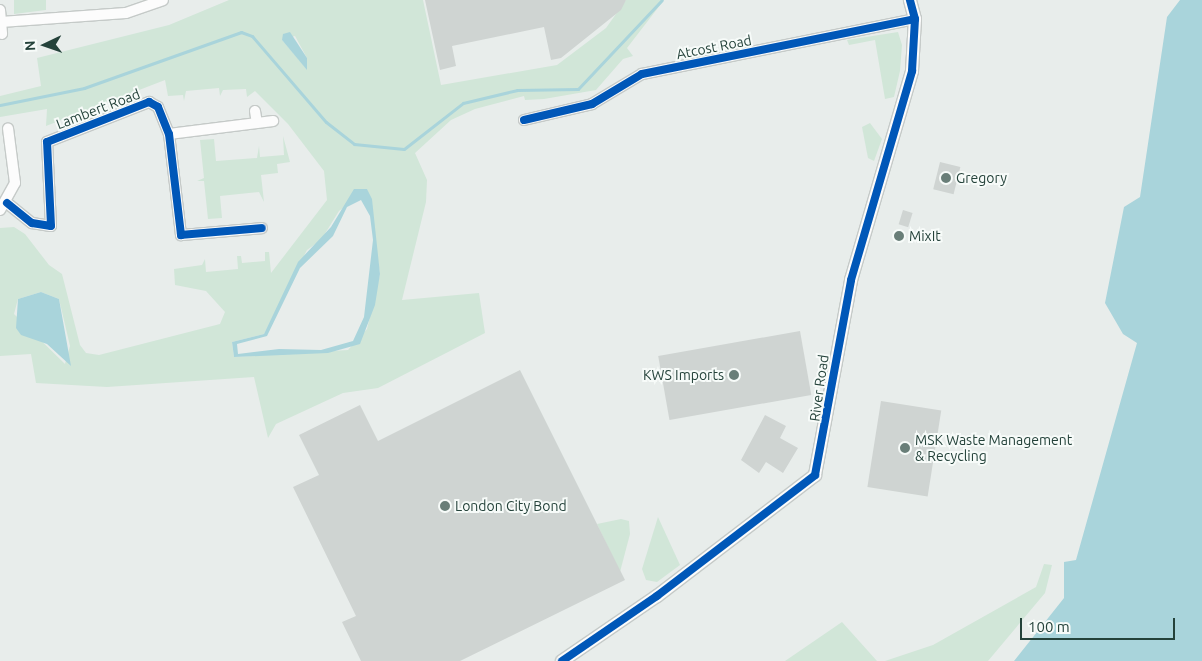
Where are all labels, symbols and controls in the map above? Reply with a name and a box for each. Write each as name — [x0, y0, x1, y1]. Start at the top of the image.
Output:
north arrow — [20, 20, 70, 70]
street label: Atcost Road — [675, 31, 753, 63]
text: N — [22, 40, 38, 51]
street label: Lambert Road — [54, 85, 142, 133]
place label: Gregory — [956, 170, 1007, 186]
marker: Gregory — [940, 172, 952, 184]
place label: MixIt — [909, 228, 941, 244]
marker: MixIt — [893, 230, 905, 242]
street label: River Road — [806, 353, 832, 423]
place label: KWS Imports — [643, 367, 724, 383]
marker: KWS Imports — [728, 369, 740, 381]
place label: MSK Waste Management & Recycling — [915, 432, 1072, 464]
marker: MSK Waste Management & Recycling — [899, 442, 911, 454]
place label: London City Bond — [455, 498, 567, 514]
marker: London City Bond — [439, 500, 451, 512]
scale bar — [1022, 608, 1177, 640]
text: 100 m — [1028, 618, 1070, 635]

